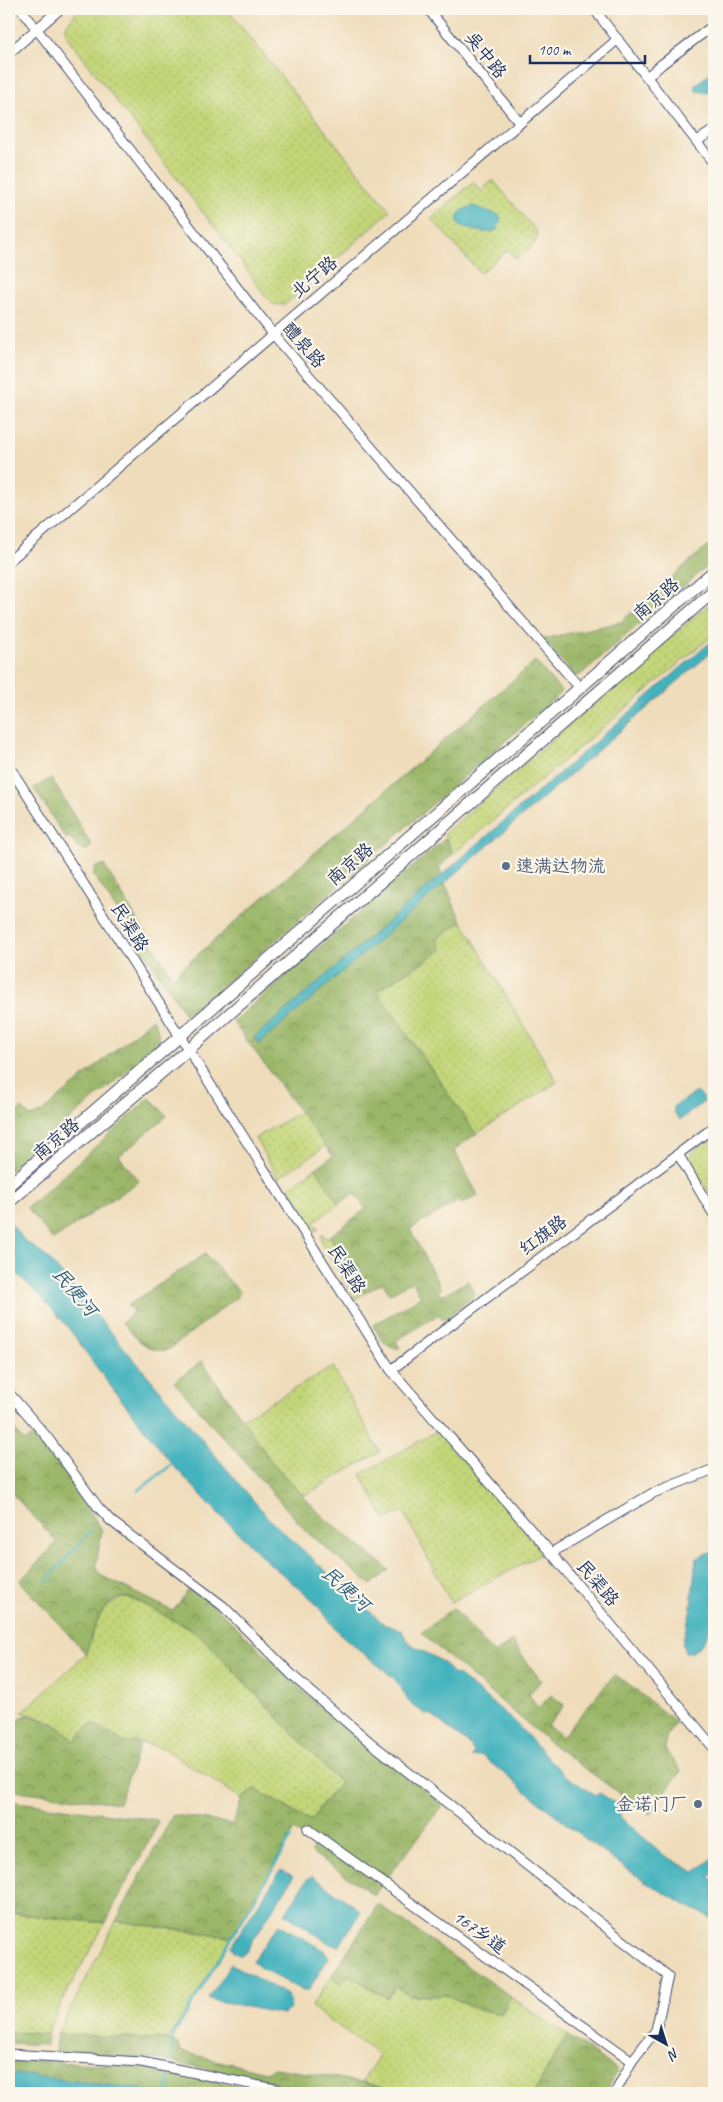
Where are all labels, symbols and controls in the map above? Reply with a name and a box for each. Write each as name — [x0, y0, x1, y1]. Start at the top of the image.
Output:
street label: 吴中路 — [460, 27, 512, 83]
scale bar — [530, 32, 646, 64]
text: 100 m — [538, 41, 572, 60]
street label: 北宁路 — [286, 251, 342, 303]
street label: 醴泉路 — [278, 317, 330, 373]
street label: 南京路 — [628, 573, 684, 625]
street label: 南京路 — [322, 838, 378, 890]
place label: 速满达物流 — [516, 855, 606, 877]
marker: 速满达物流 — [500, 860, 512, 872]
street label: 民渠路 — [106, 898, 154, 956]
street label: 南京路 — [28, 1113, 84, 1165]
street label: 红旗路 — [515, 1210, 571, 1260]
street label: 民渠路 — [323, 1240, 371, 1298]
water label: 民便河 — [47, 1262, 104, 1324]
street label: 民渠路 — [572, 1555, 624, 1611]
water label: 民便河 — [317, 1561, 377, 1619]
place label: 金诺门厂 — [616, 1793, 688, 1815]
marker: 金诺门厂 — [692, 1798, 704, 1810]
street label: 167乡道 — [449, 1905, 511, 1959]
north arrow — [640, 2020, 690, 2070]
text: N — [663, 2044, 683, 2065]

